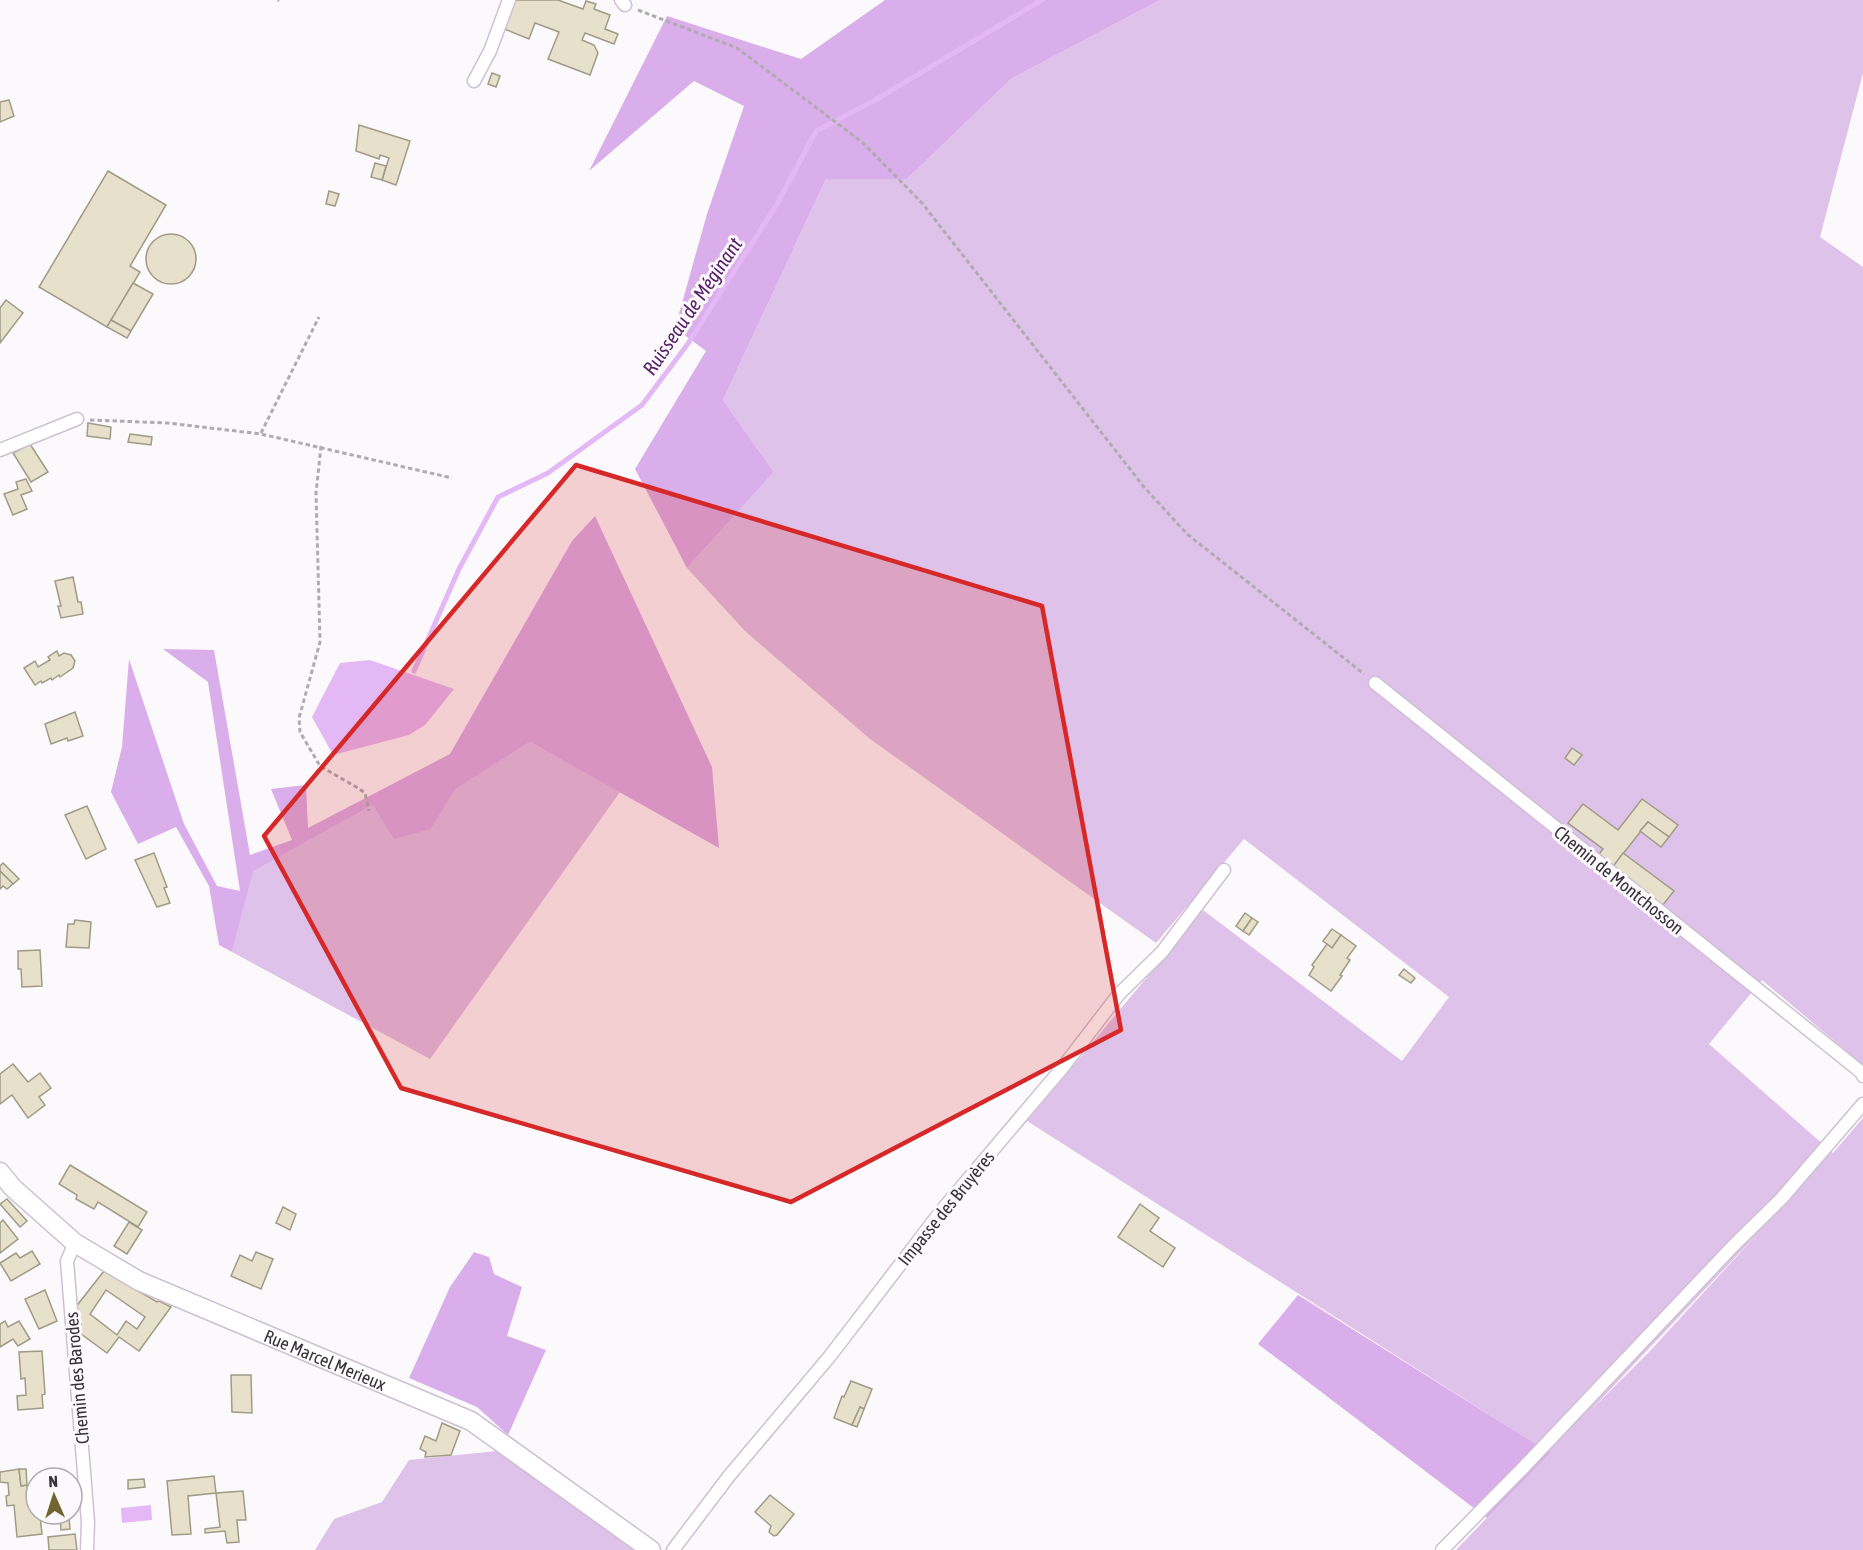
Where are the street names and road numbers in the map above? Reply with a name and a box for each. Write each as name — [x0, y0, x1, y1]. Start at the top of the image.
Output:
street label: Chemin de Montchosson — [1550, 821, 1688, 939]
street label: Impasse des Bruyères — [893, 1147, 999, 1269]
street label: Chemin des Barodes — [61, 1311, 93, 1445]
street label: Rue Marcel Merieux — [261, 1325, 389, 1394]

